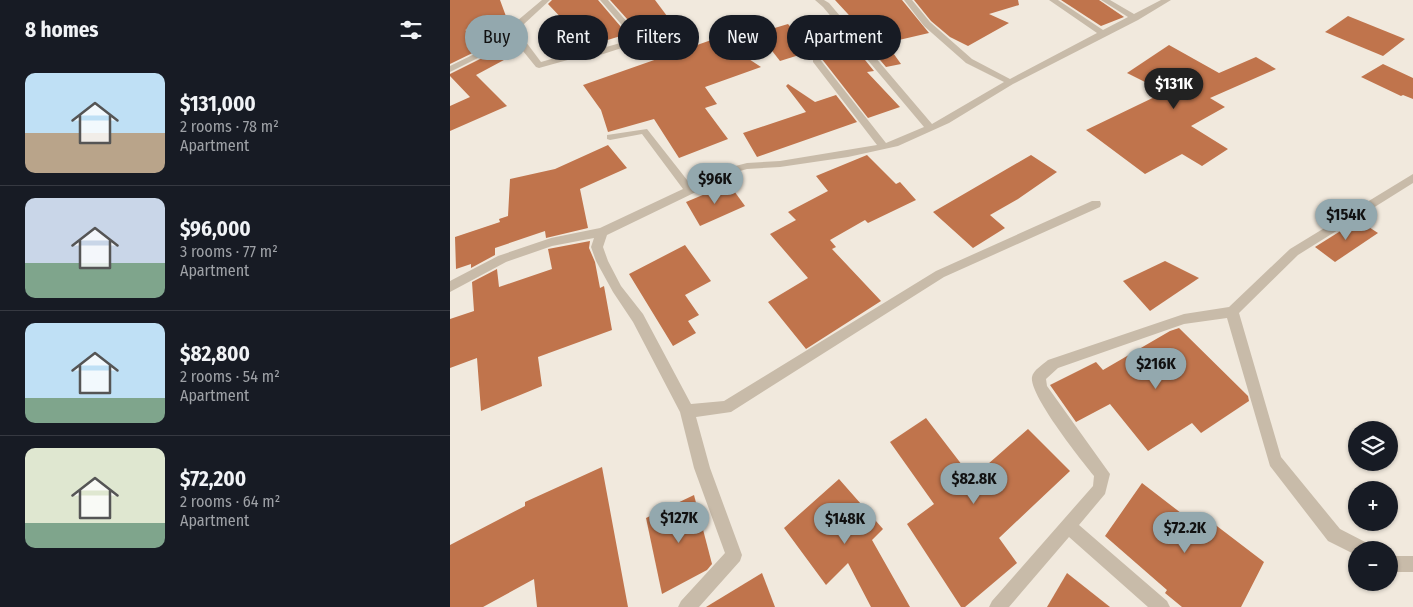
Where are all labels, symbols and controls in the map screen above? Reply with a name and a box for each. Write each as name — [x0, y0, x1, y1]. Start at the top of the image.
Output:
chip: Buy — [465, 15, 528, 60]
chip: Rent — [538, 15, 608, 60]
chip: Filters — [618, 15, 699, 60]
chip: New — [709, 15, 777, 60]
chip: Apartment — [787, 15, 901, 60]
icon: filters — [397, 16, 425, 44]
text: 8 homes — [25, 17, 99, 43]
pin: $131K — [1139, 68, 1209, 110]
text: $131K — [1155, 74, 1193, 93]
text: $131,000 — [180, 91, 256, 117]
icon: home — [65, 93, 125, 153]
text: 2 rooms · 78 m² — [180, 117, 279, 136]
text: Apartment — [180, 136, 249, 155]
pin: $96K — [685, 162, 745, 205]
text: $96K — [698, 169, 732, 188]
pin: $154K — [1311, 198, 1381, 241]
text: $154K — [1326, 205, 1366, 224]
text: $96,000 — [180, 216, 251, 242]
icon: home — [65, 218, 125, 278]
text: 3 rooms · 77 m² — [180, 242, 278, 261]
text: Apartment — [180, 261, 249, 280]
text: $82,800 — [180, 341, 250, 367]
icon: home — [65, 343, 125, 403]
pin: $216K — [1121, 348, 1191, 390]
text: $216K — [1136, 354, 1176, 373]
text: 2 rooms · 54 m² — [180, 367, 280, 386]
text: Apartment — [180, 386, 249, 405]
map controls — [1348, 421, 1398, 591]
button: layers — [1348, 421, 1398, 471]
pin: $82.8K — [933, 462, 1015, 505]
text: $72,200 — [180, 466, 246, 492]
icon: home — [65, 468, 125, 528]
text: $82.8K — [951, 469, 997, 488]
button: + — [1348, 481, 1398, 531]
text: 2 rooms · 64 m² — [180, 492, 280, 511]
pin: $127K — [644, 502, 714, 544]
pin: $148K — [810, 502, 880, 545]
text: $127K — [660, 508, 698, 527]
text: $148K — [825, 509, 865, 528]
text: Apartment — [180, 511, 249, 530]
pin: $72.2K — [1144, 512, 1226, 554]
text: $72.2K — [1164, 518, 1206, 537]
button: − — [1348, 541, 1398, 591]

